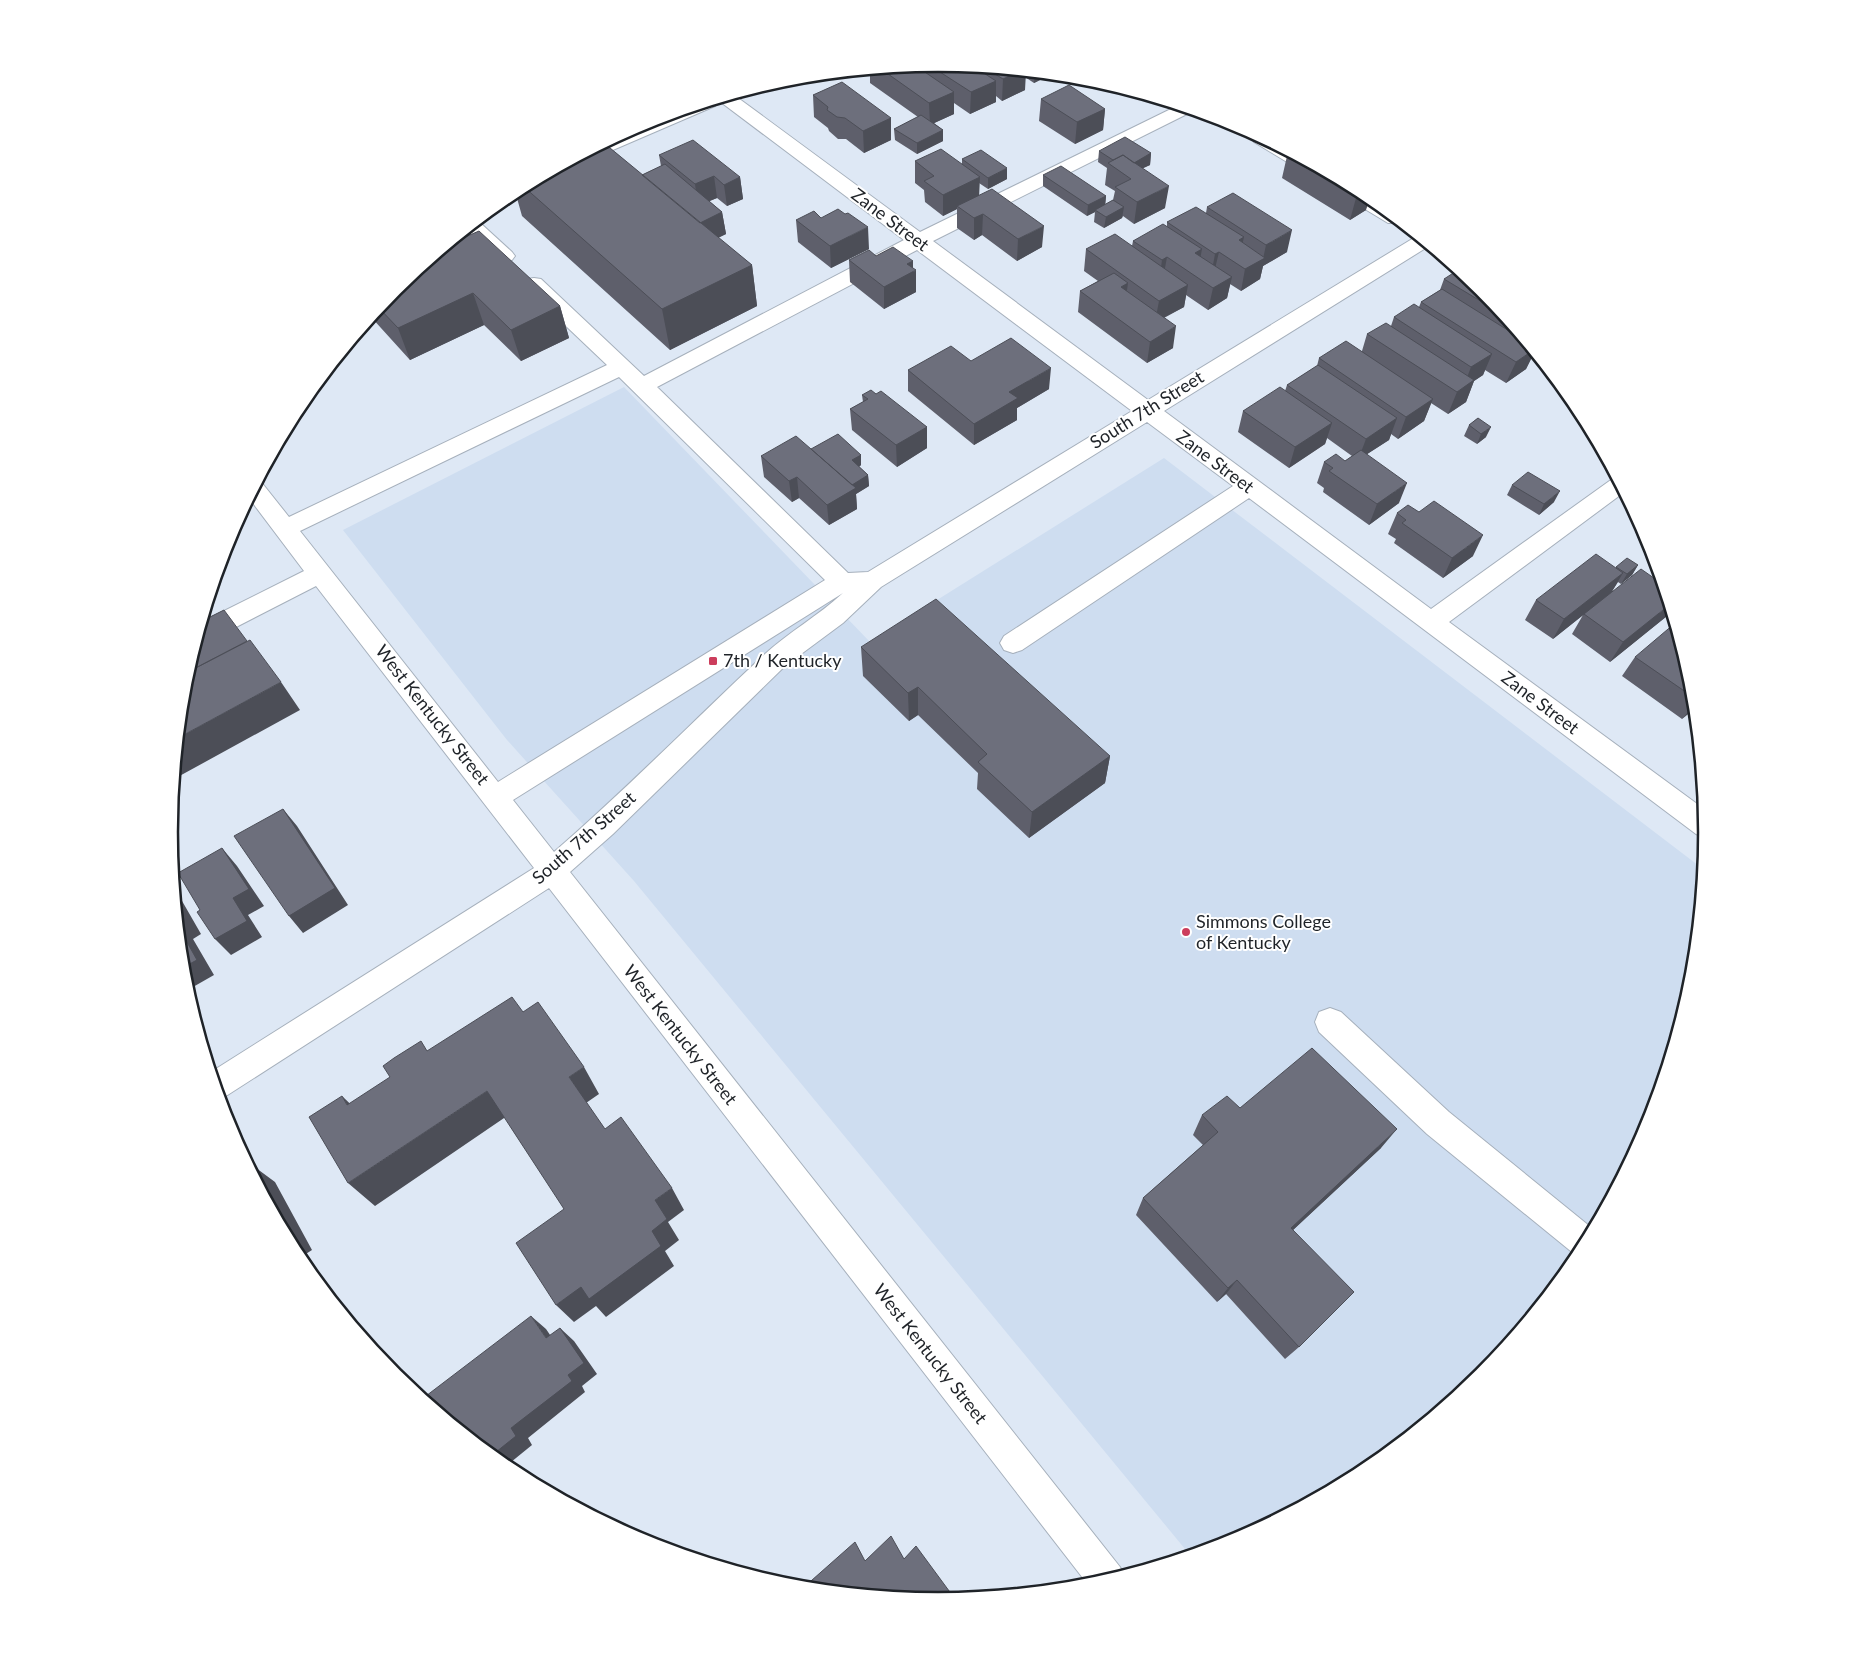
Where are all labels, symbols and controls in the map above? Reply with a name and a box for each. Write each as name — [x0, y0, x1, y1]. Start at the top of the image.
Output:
street label: Zane Street — [848, 183, 934, 256]
street label: South 7th Street — [1086, 365, 1208, 453]
street label: Zane Street — [1173, 425, 1259, 498]
street label: West Kentucky Street — [371, 640, 495, 789]
place label: 7th / Kentucky — [723, 649, 842, 671]
marker: 7th / Kentucky — [707, 655, 719, 667]
street label: Zane Street — [1498, 666, 1584, 739]
street label: South 7th Street — [527, 786, 640, 888]
place label: Simmons College of Kentucky — [1196, 910, 1331, 953]
marker: Simmons College of Kentucky — [1180, 926, 1192, 938]
street label: West Kentucky Street — [619, 960, 743, 1109]
street label: West Kentucky Street — [869, 1279, 993, 1428]

